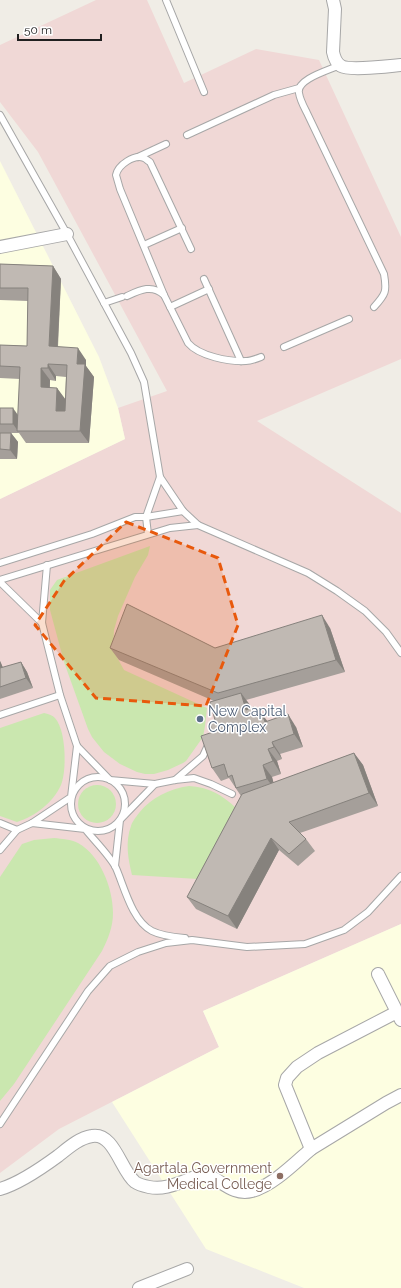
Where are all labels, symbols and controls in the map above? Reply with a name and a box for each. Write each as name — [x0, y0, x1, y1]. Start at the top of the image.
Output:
scale bar — [18, 16, 101, 42]
text: 50 m — [24, 23, 52, 37]
place label: New Capital Complex — [208, 703, 287, 735]
marker: New Capital Complex — [195, 714, 205, 724]
place label: Agartala Government Medical College — [134, 1160, 272, 1192]
marker: Agartala Government Medical College — [275, 1171, 285, 1181]

